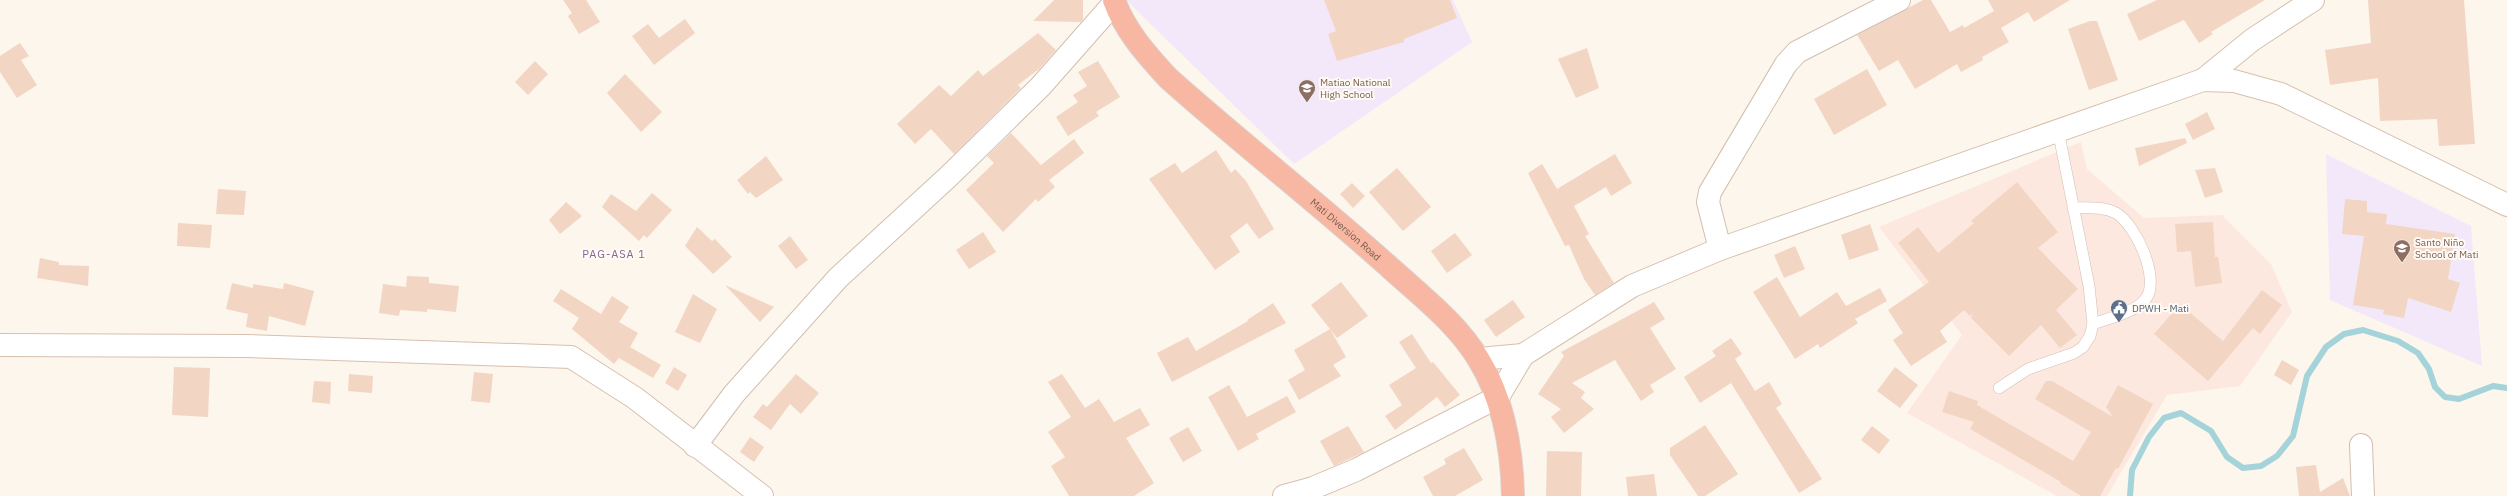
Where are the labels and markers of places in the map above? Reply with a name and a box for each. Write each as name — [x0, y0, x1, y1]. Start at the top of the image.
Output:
place label: Matiao National High School — [1320, 76, 1391, 101]
school or university icon: Matiao National High School — [1297, 78, 1317, 103]
place label: Santo Niño School of Mati — [2415, 236, 2478, 261]
school or university icon: Santo Niño School of Mati — [2392, 238, 2412, 263]
public building icon: DPWH - Mati — [2109, 298, 2129, 323]
place label: DPWH - Mati — [2132, 302, 2189, 315]

